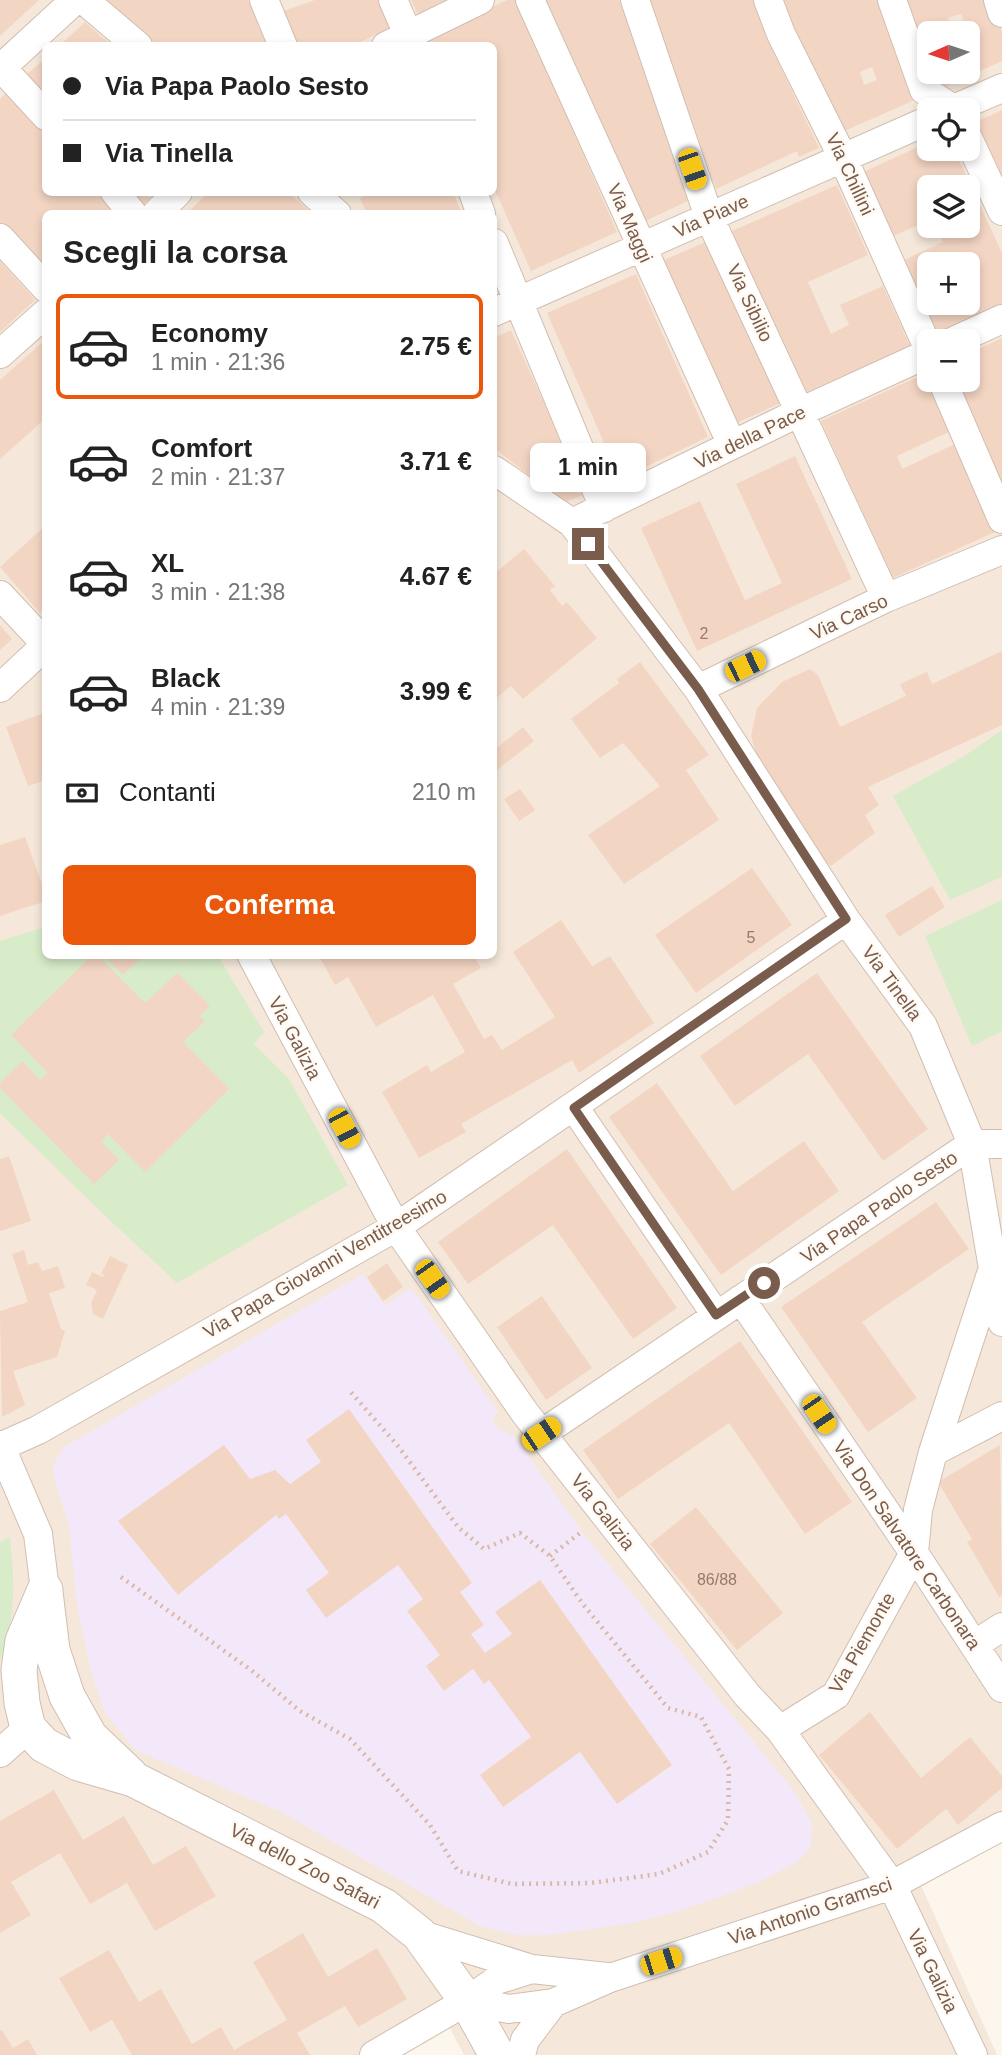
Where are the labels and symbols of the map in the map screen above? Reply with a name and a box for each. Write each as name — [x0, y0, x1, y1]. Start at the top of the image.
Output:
north arrow — [917, 21, 980, 84]
street label: Via Chillini — [822, 130, 878, 218]
car — [676, 146, 709, 192]
street label: Via Maggi — [603, 180, 657, 266]
street label: Via Piave — [670, 190, 752, 242]
street label: Via Sibilio — [723, 261, 777, 345]
street label: Via della Pace — [691, 401, 809, 473]
callout: 1 min — [530, 442, 646, 491]
route end — [572, 528, 604, 560]
street label: Via Carso — [807, 590, 891, 644]
house number: 2 — [700, 625, 709, 642]
car — [722, 647, 769, 685]
house number: 5 — [747, 929, 756, 946]
street label: Via Tinella — [858, 942, 926, 1025]
street label: Via Galizia — [264, 993, 326, 1083]
car — [325, 1105, 364, 1151]
street label: Via Papa Paolo Sesto — [797, 1147, 961, 1267]
street label: Via Papa Giovanni Ventitreesimo — [200, 1186, 450, 1342]
car — [412, 1256, 453, 1302]
route start — [748, 1267, 780, 1299]
car — [799, 1391, 840, 1437]
car — [518, 1414, 565, 1454]
street label: Via Don Salvatore Carbonara — [829, 1436, 985, 1654]
street label: Via Galizia — [567, 1470, 639, 1554]
house number: 86/88 — [697, 1571, 737, 1588]
street label: Via Piemonte — [825, 1589, 899, 1697]
street label: Via dello Zoo Safari — [227, 1819, 383, 1913]
street label: Via Antonio Gramsci — [725, 1873, 895, 1949]
street label: Via Galizia — [904, 1926, 962, 2017]
car — [638, 1945, 685, 1977]

